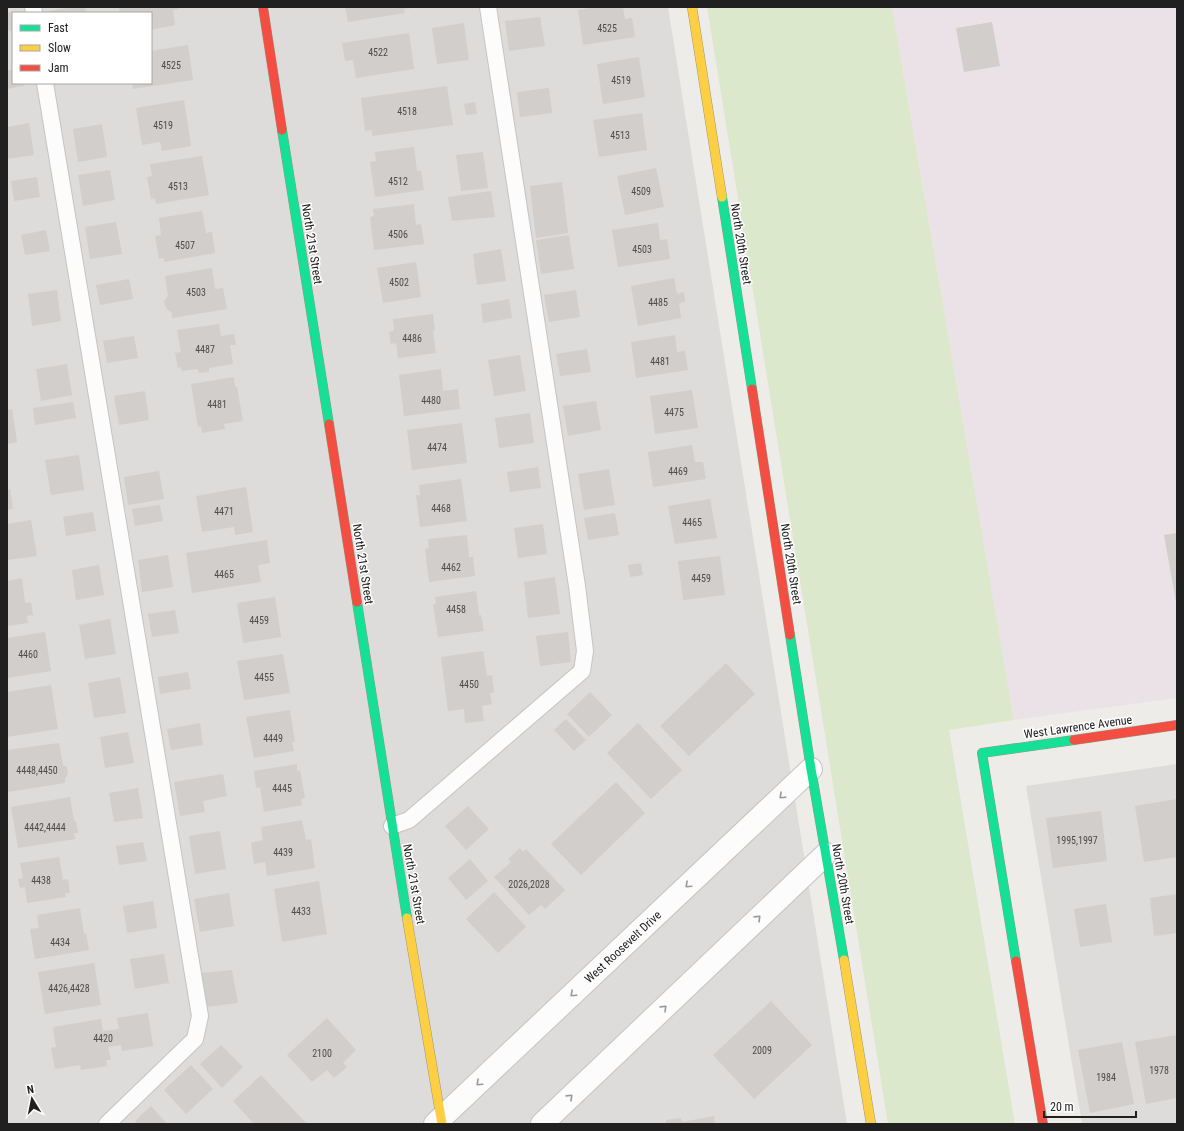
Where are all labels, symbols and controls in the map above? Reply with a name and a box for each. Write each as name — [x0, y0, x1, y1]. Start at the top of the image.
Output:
legend — [12, 12, 152, 84]
text: Fast — [48, 21, 69, 35]
house number: 4525 — [597, 23, 617, 34]
text: Slow — [48, 41, 71, 55]
house number: 4522 — [368, 47, 388, 58]
house number: 4525 — [161, 60, 181, 71]
text: Jam — [48, 61, 69, 75]
house number: 4519 — [611, 75, 631, 86]
house number: 4518 — [397, 106, 417, 117]
house number: 4519 — [153, 120, 173, 131]
house number: 4513 — [610, 130, 630, 141]
house number: 4512 — [388, 176, 408, 187]
house number: 4513 — [168, 181, 188, 192]
house number: 4509 — [631, 186, 651, 197]
street label: North 21st Street — [299, 203, 325, 286]
street label: North 20th Street — [728, 203, 754, 286]
house number: 4506 — [388, 229, 408, 240]
house number: 4507 — [175, 240, 195, 251]
house number: 4503 — [632, 244, 652, 255]
house number: 4502 — [389, 277, 409, 288]
house number: 4503 — [186, 287, 206, 298]
house number: 4485 — [648, 297, 668, 308]
house number: 4486 — [402, 333, 422, 344]
house number: 4487 — [195, 344, 215, 355]
house number: 4481 — [650, 356, 670, 367]
house number: 4480 — [421, 395, 441, 406]
house number: 4481 — [207, 399, 227, 410]
house number: 4475 — [664, 407, 684, 418]
house number: 4474 — [427, 442, 447, 453]
house number: 4469 — [668, 466, 688, 477]
house number: 4468 — [431, 503, 451, 514]
house number: 4471 — [214, 506, 234, 517]
house number: 4465 — [682, 517, 702, 528]
street label: North 21st Street — [350, 523, 376, 606]
street label: North 20th Street — [778, 523, 804, 606]
house number: 4462 — [441, 562, 461, 573]
house number: 4465 — [214, 569, 234, 580]
house number: 4459 — [691, 573, 711, 584]
house number: 4458 — [446, 604, 466, 615]
house number: 4459 — [249, 615, 269, 626]
house number: 4460 — [18, 649, 38, 660]
house number: 4455 — [254, 672, 274, 683]
house number: 4450 — [459, 679, 479, 690]
street label: West Lawrence Avenue — [1023, 712, 1133, 742]
house number: 4449 — [263, 733, 283, 744]
house number: 4448,4450 — [16, 765, 58, 776]
house number: 4445 — [272, 783, 292, 794]
one-way arrow — [779, 791, 787, 799]
house number: 4442,4444 — [24, 822, 66, 833]
house number: 1995,1997 — [1056, 835, 1098, 846]
street label: North 21st Street — [400, 843, 428, 926]
street label: North 20th Street — [829, 843, 857, 926]
house number: 4439 — [273, 847, 293, 858]
house number: 4438 — [31, 875, 51, 886]
house number: 2026,2028 — [508, 879, 550, 890]
one-way arrow — [685, 880, 693, 888]
house number: 4433 — [291, 906, 311, 917]
street label: West Roosevelt Drive — [582, 908, 664, 986]
one-way arrow — [753, 915, 761, 923]
house number: 4434 — [50, 937, 70, 948]
house number: 4426,4428 — [48, 983, 90, 994]
one-way arrow — [570, 989, 578, 997]
one-way arrow — [659, 1005, 667, 1012]
house number: 4420 — [93, 1033, 113, 1044]
house number: 2009 — [752, 1045, 772, 1056]
house number: 2100 — [312, 1048, 332, 1059]
house number: 1978 — [1149, 1065, 1169, 1076]
house number: 1984 — [1096, 1072, 1116, 1083]
one-way arrow — [476, 1078, 483, 1085]
north arrow — [12, 1079, 52, 1119]
text: N — [26, 1083, 35, 1097]
scale bar — [1044, 1093, 1136, 1119]
one-way arrow — [565, 1094, 573, 1102]
text: 20 m — [1050, 1100, 1074, 1114]

